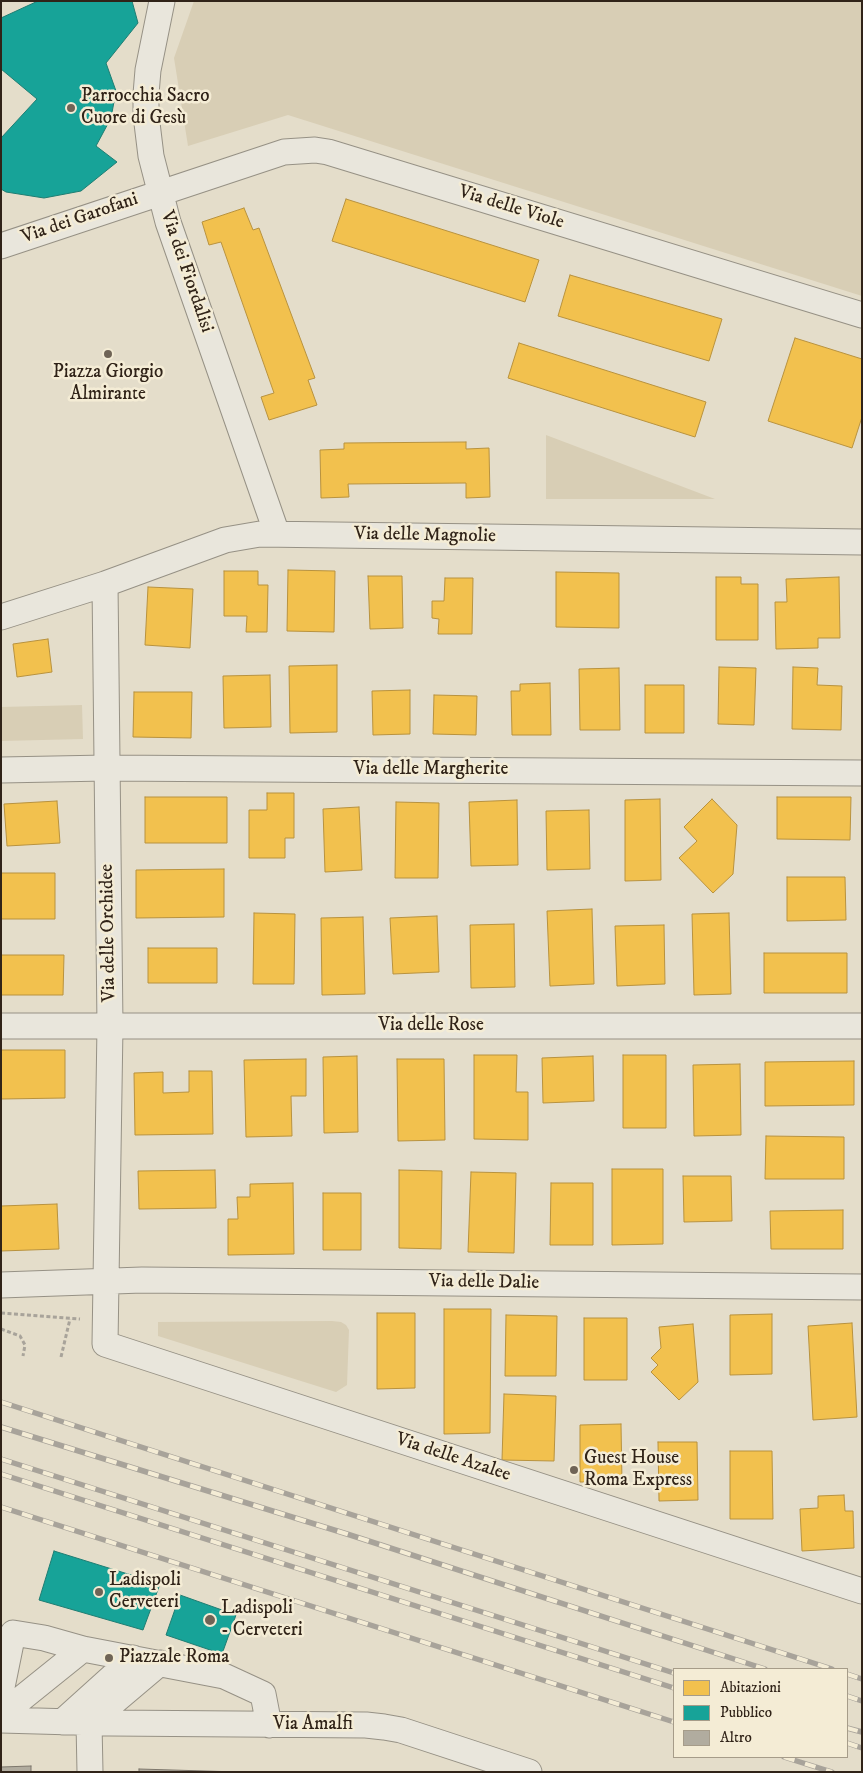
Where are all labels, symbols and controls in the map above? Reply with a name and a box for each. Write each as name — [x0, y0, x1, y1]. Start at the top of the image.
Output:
place label: Parrocchia Sacro Cuore di Gesù — [81, 86, 209, 130]
marker: Parrocchia Sacro Cuore di Gesù — [65, 102, 77, 114]
street label: Via delle Viole — [456, 181, 566, 235]
street label: Via dei Garofani — [19, 188, 141, 250]
street label: Via dei Fiordalisi — [154, 208, 218, 336]
marker: Piazza Giorgio Almirante — [102, 348, 114, 360]
place label: Piazza Giorgio Almirante — [53, 362, 163, 406]
street label: Via delle Magnolie — [354, 523, 496, 549]
street label: Via delle Margherite — [354, 759, 508, 781]
street label: Via delle Orchidee — [96, 864, 122, 1002]
street label: Via delle Rose — [378, 1015, 484, 1037]
street label: Via delle Dalie — [429, 1271, 539, 1295]
street label: Via delle Azalee — [393, 1429, 513, 1487]
place label: Guest House Roma Express — [584, 1448, 692, 1492]
marker: Guest House Roma Express — [568, 1464, 580, 1476]
place label: Ladispoli Cerveteri — [109, 1570, 181, 1614]
marker: Ladispoli Cerveteri — [93, 1586, 105, 1598]
place label: Ladispoli - Cerveteri — [221, 1598, 303, 1642]
marker: Ladispoli - Cerveteri — [203, 1613, 217, 1627]
place label: Piazzale Roma — [119, 1647, 229, 1669]
marker: Piazzale Roma — [103, 1652, 115, 1664]
legend — [673, 1668, 848, 1758]
text: Abitazioni — [720, 1678, 781, 1697]
text: Pubblico — [720, 1703, 772, 1722]
street label: Via Amalfi — [273, 1714, 353, 1736]
text: Altro — [720, 1728, 752, 1747]

